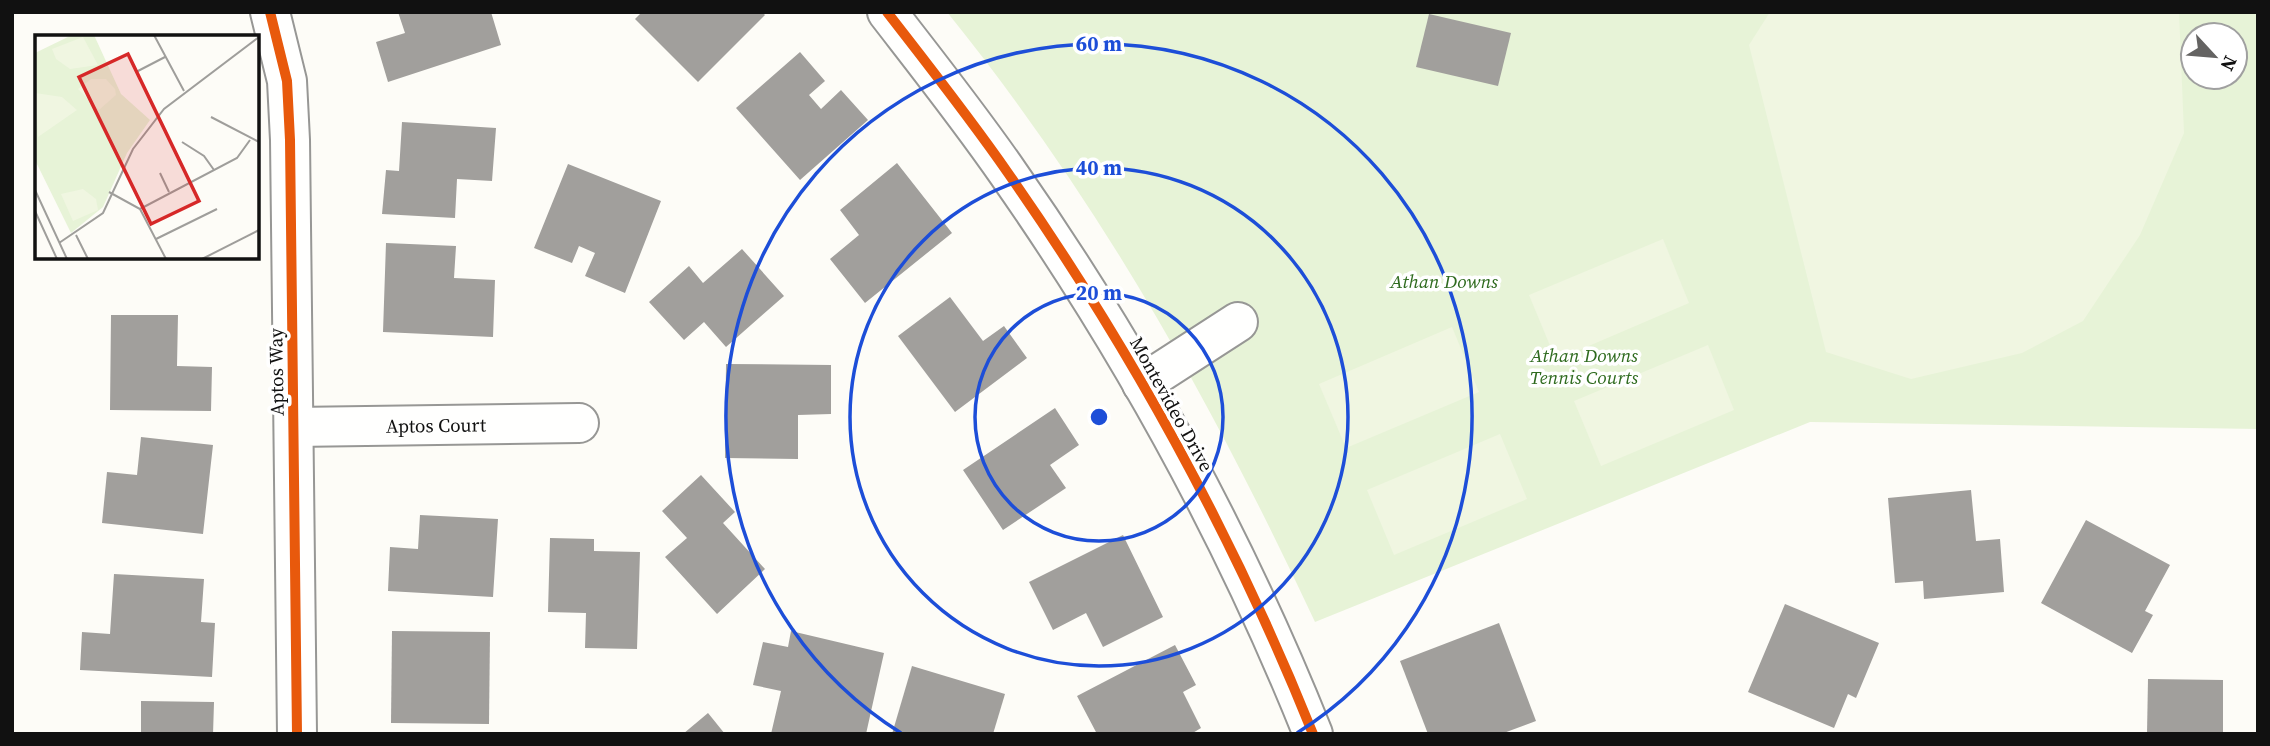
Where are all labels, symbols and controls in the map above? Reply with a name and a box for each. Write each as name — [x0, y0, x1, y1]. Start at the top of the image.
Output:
north arrow — [2179, 21, 2249, 91]
text: 60 m — [1076, 29, 1122, 58]
inset map — [35, 35, 259, 259]
text: N — [2214, 52, 2244, 76]
text: 40 m — [1076, 153, 1122, 182]
park label: Athan Downs — [1389, 268, 1498, 294]
text: 20 m — [1076, 278, 1122, 307]
street label: Aptos Way — [262, 328, 290, 416]
street label: Montevideo Drive — [1124, 332, 1220, 476]
park label: Athan Downs Tennis Courts — [1529, 342, 1638, 390]
centre of rings — [1087, 405, 1111, 429]
street label: Aptos Court — [386, 411, 487, 439]

